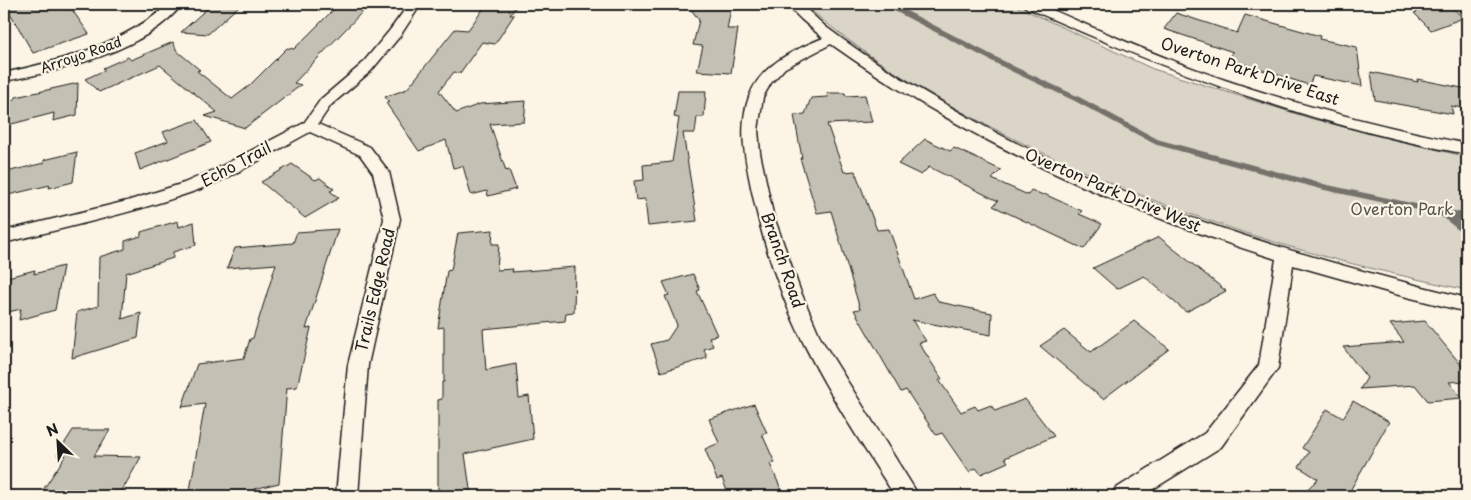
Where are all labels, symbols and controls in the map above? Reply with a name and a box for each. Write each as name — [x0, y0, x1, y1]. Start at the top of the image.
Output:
street label: Overton Park Drive East — [1158, 30, 1343, 110]
street label: Arroyo Road — [37, 31, 124, 78]
street label: Echo Trail — [196, 134, 275, 192]
street label: Overton Park Drive West — [1022, 141, 1205, 237]
park label: Overton Park — [1350, 196, 1454, 220]
street label: Branch Road — [756, 208, 812, 311]
street label: Trails Edge Road — [348, 225, 400, 354]
north arrow — [32, 418, 82, 468]
text: N — [43, 418, 62, 442]

